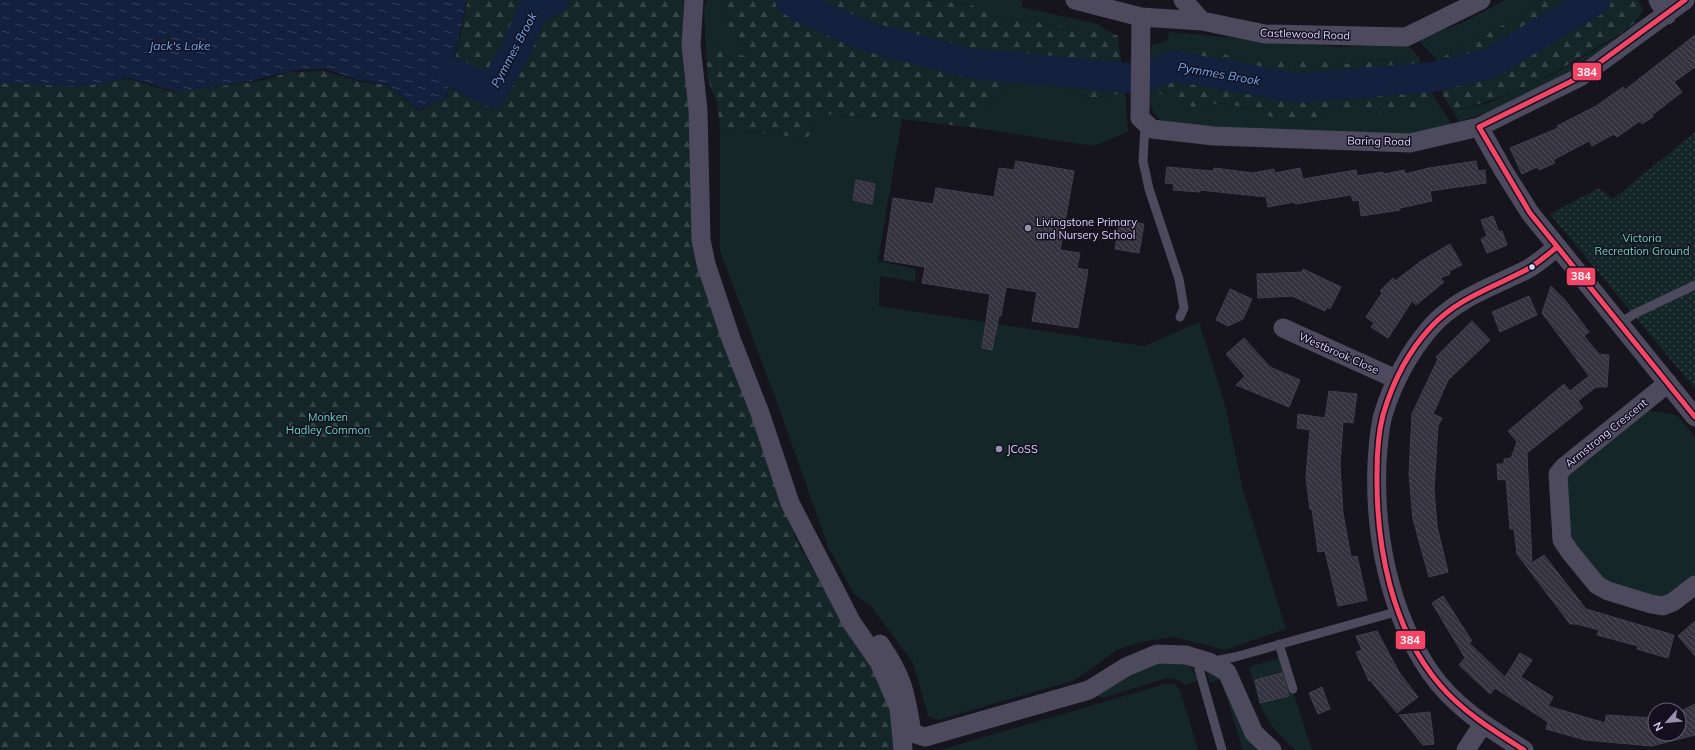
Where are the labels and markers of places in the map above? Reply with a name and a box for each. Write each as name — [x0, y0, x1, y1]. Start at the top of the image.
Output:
place label: Livingstone Primary and Nursery School — [1036, 215, 1137, 242]
marker: Livingstone Primary and Nursery School — [1023, 223, 1033, 233]
unlabelled marker — [1527, 262, 1537, 272]
place label: JCoSS — [1007, 442, 1038, 456]
marker: JCoSS — [994, 444, 1004, 454]

